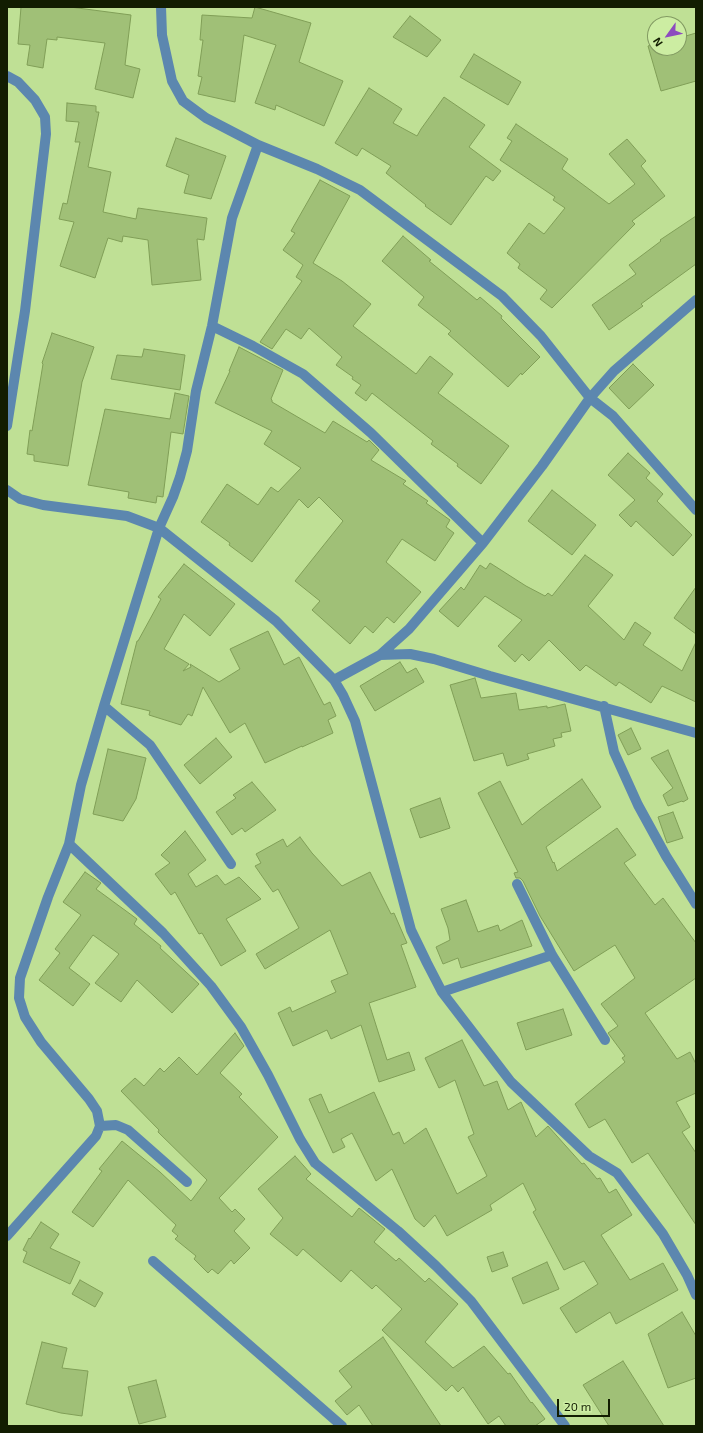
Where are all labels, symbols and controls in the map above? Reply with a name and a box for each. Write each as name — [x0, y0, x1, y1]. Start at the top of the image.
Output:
north arrow — [647, 16, 687, 56]
text: N — [650, 35, 665, 49]
scale bar — [559, 1391, 612, 1417]
text: 20 m — [564, 1399, 591, 1413]

